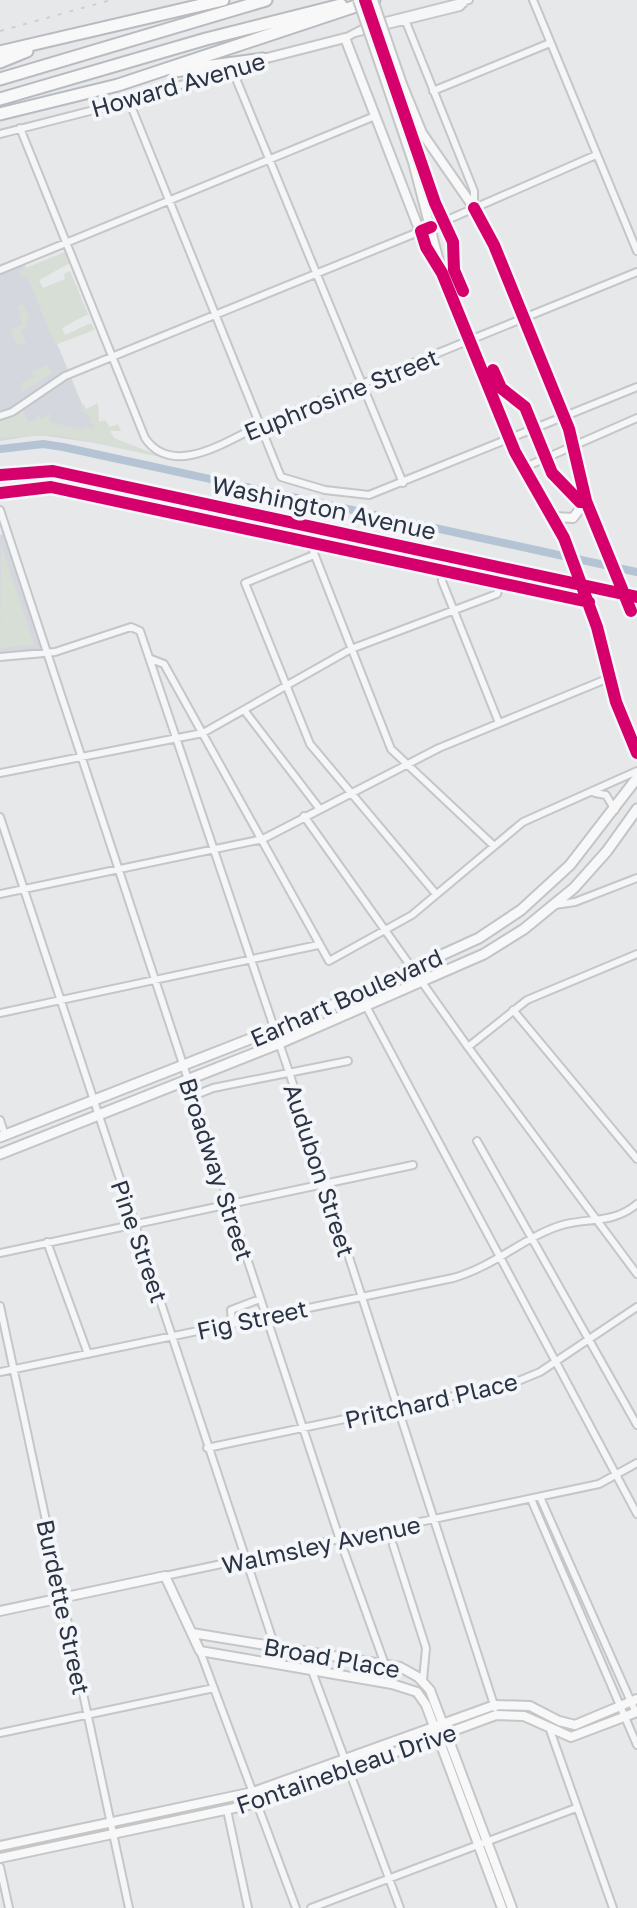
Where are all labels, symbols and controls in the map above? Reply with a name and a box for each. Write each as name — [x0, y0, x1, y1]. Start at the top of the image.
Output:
street label: Howard Avenue — [88, 45, 268, 123]
street label: Euphrosine Street — [240, 342, 442, 446]
street label: Washington Avenue — [209, 469, 439, 545]
street label: Earhart Boulevard — [245, 942, 447, 1052]
street label: Broadway Street — [174, 1074, 260, 1264]
street label: Audubon Street — [278, 1080, 362, 1260]
street label: Pine Street — [105, 1176, 175, 1306]
street label: Fig Street — [194, 1293, 310, 1345]
street label: Pritchard Place — [342, 1366, 520, 1434]
street label: Walmsley Avenue — [219, 1509, 423, 1579]
street label: Burdette Street — [31, 1517, 97, 1697]
street label: Broad Place — [262, 1631, 402, 1683]
street label: Fontainebleau Drive — [232, 1717, 460, 1819]

